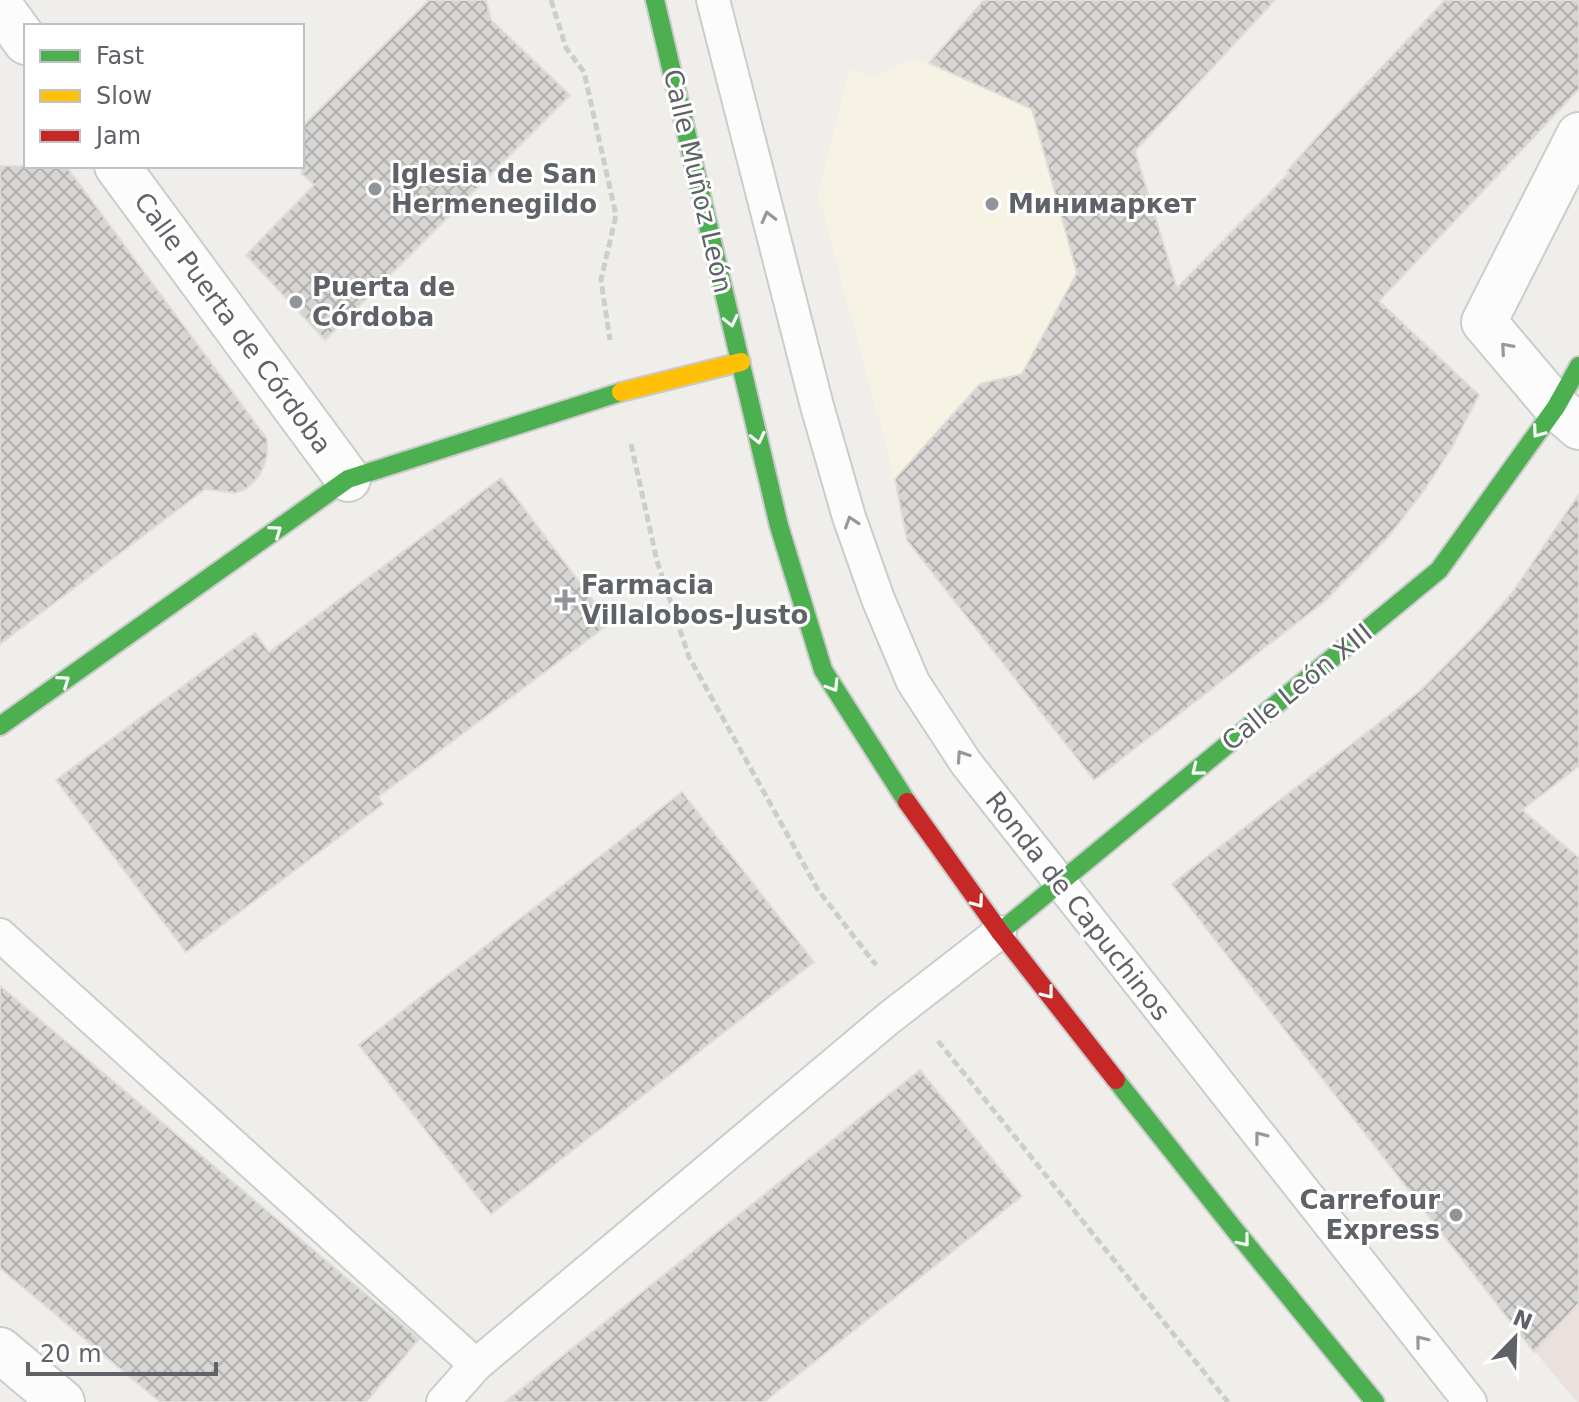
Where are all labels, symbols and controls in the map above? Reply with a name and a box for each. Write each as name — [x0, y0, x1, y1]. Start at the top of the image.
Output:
legend — [24, 24, 304, 168]
text: Fast — [96, 42, 144, 70]
street label: Calle Muñoz León — [658, 66, 738, 296]
text: Slow — [96, 82, 152, 110]
text: Jam — [94, 122, 141, 150]
place label: Iglesia de San Hermenegildo — [391, 159, 597, 219]
marker: Iglesia de San Hermenegildo — [366, 180, 384, 198]
street label: Calle Puerta de Córdoba — [128, 187, 338, 459]
place label: Минимаркет — [1008, 189, 1196, 219]
marker: Минимаркет — [983, 195, 1001, 213]
one-way arrow — [761, 211, 778, 225]
place label: Puerta de Córdoba — [312, 272, 455, 332]
marker: Puerta de Córdoba — [287, 293, 305, 311]
one-way arrow — [722, 314, 739, 327]
one-way arrow — [1501, 342, 1516, 357]
one-way arrow — [1533, 423, 1548, 438]
one-way arrow — [749, 431, 766, 444]
one-way arrow — [844, 516, 860, 529]
one-way arrow — [267, 526, 281, 541]
place label: Farmacia Villalobos-Justo — [581, 570, 808, 630]
marker: Farmacia Villalobos-Justo — [556, 591, 574, 609]
street label: Calle León XIII — [1216, 617, 1378, 757]
one-way arrow — [55, 676, 69, 691]
one-way arrow — [824, 677, 839, 692]
one-way arrow — [956, 750, 971, 764]
one-way arrow — [1192, 760, 1206, 775]
street label: Ronda de Capuchinos — [979, 786, 1177, 1026]
one-way arrow — [968, 893, 983, 908]
one-way arrow — [1038, 984, 1053, 998]
one-way arrow — [1256, 1131, 1270, 1146]
place label: Carrefour Express — [1300, 1185, 1440, 1245]
marker: Carrefour Express — [1447, 1206, 1465, 1224]
one-way arrow — [1234, 1232, 1249, 1246]
north arrow — [1475, 1298, 1555, 1378]
text: N — [1509, 1305, 1536, 1335]
scale bar — [28, 1326, 216, 1376]
one-way arrow — [1416, 1335, 1430, 1350]
text: 20 m — [40, 1340, 102, 1368]

